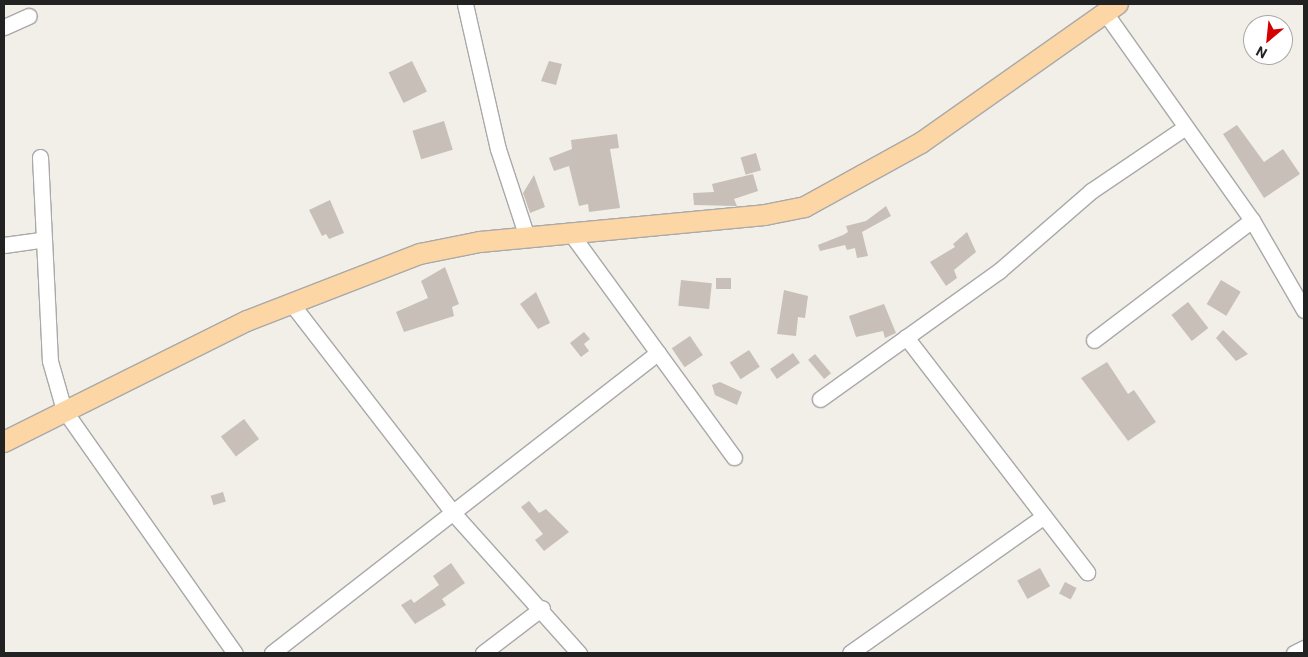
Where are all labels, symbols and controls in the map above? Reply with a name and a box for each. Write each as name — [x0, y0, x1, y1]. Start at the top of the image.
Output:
north arrow — [1243, 15, 1293, 65]
text: N — [1253, 43, 1270, 62]

